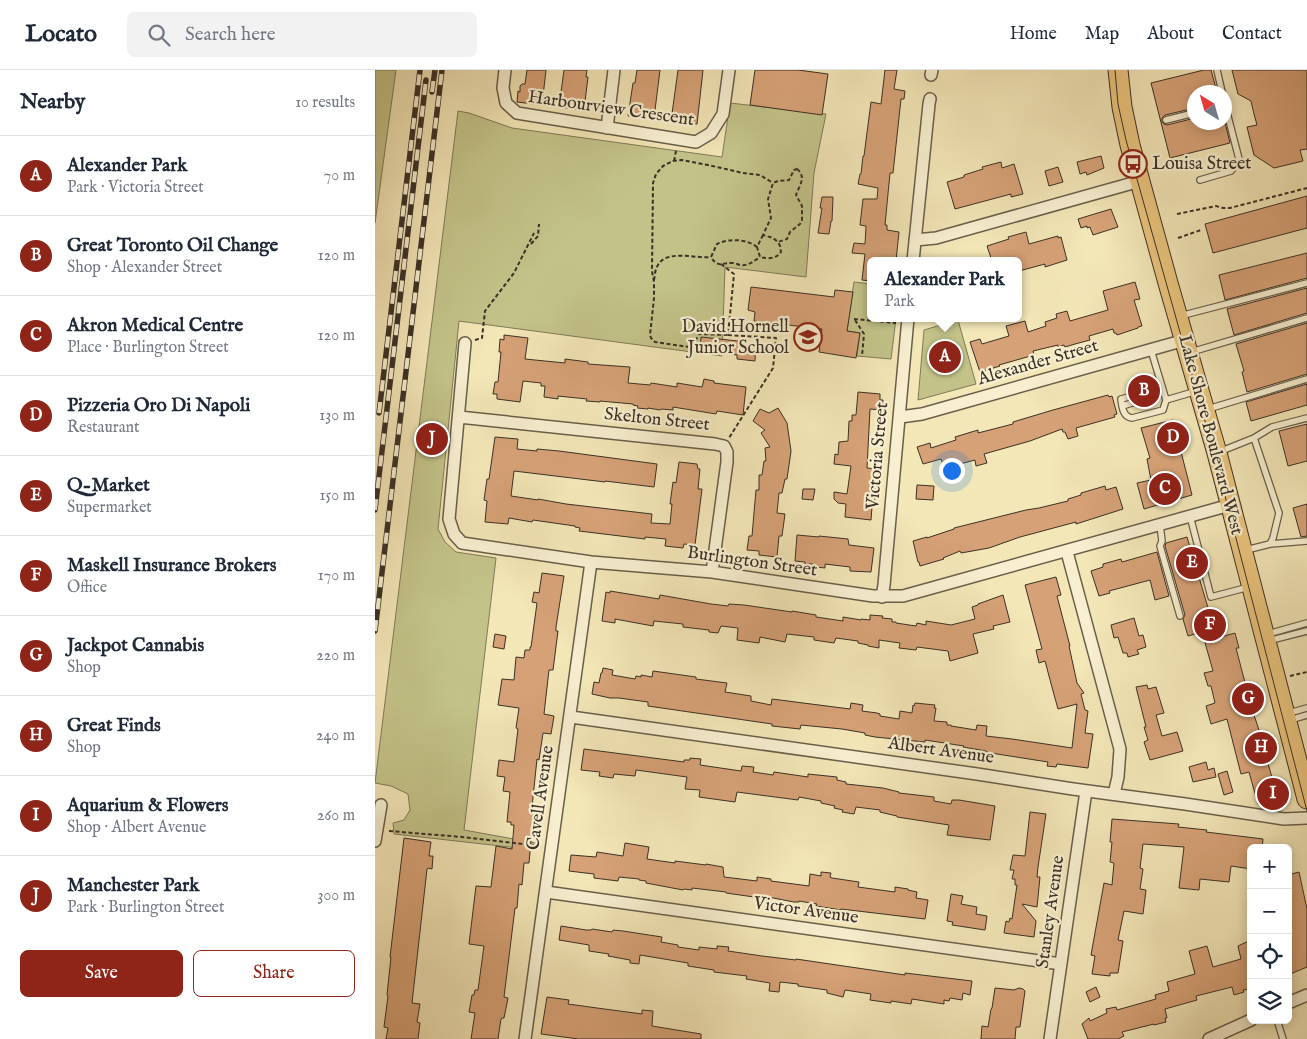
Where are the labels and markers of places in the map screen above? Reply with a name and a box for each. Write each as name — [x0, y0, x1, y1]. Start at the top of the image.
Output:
bus stop icon: Louisa Street — [1118, 149, 1148, 179]
place label: Louisa Street — [1152, 153, 1252, 176]
place label: David Hornell Junior School — [682, 316, 789, 360]
school or university icon: David Hornell Junior School — [793, 322, 823, 352]
pin: A — [929, 338, 961, 376]
pin: B — [1128, 372, 1160, 410]
pin: D — [1157, 419, 1189, 457]
pin: J — [416, 420, 448, 458]
pin: C — [1149, 470, 1181, 508]
pin: E — [1176, 544, 1208, 582]
pin: F — [1194, 606, 1226, 644]
pin: G — [1232, 680, 1264, 718]
pin: H — [1245, 729, 1277, 767]
pin: I — [1257, 775, 1289, 813]

